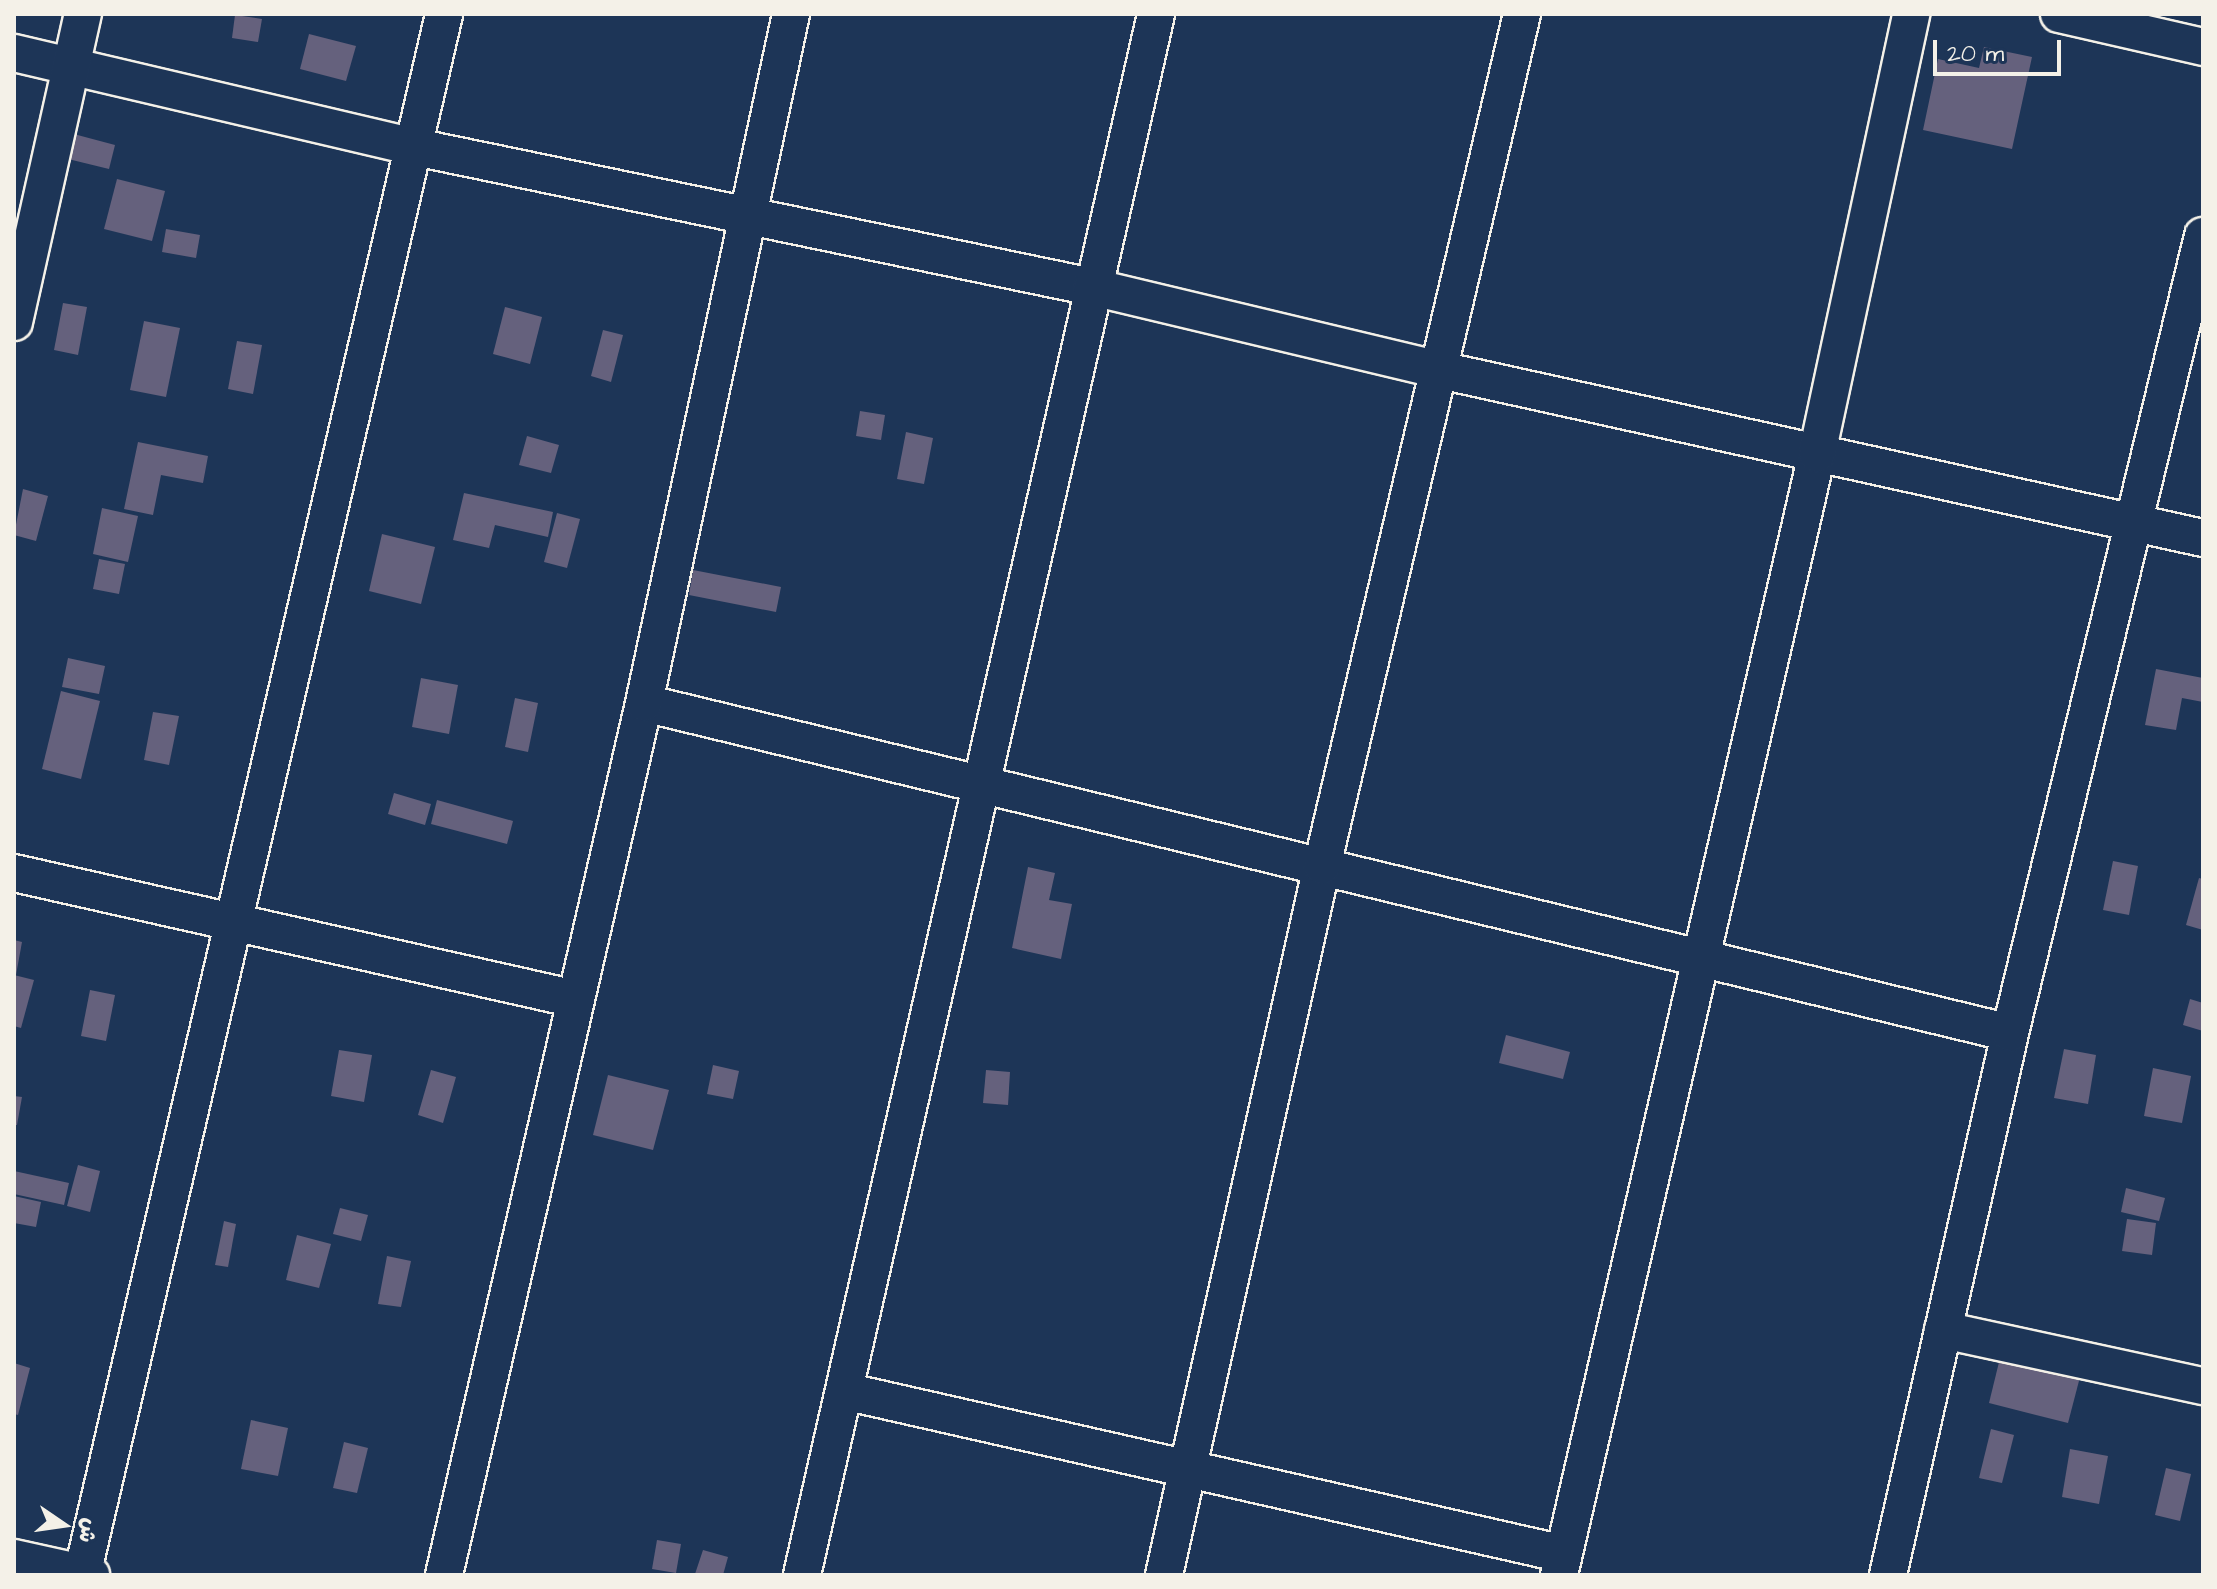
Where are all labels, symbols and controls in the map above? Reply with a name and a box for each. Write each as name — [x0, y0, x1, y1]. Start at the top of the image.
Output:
scale bar — [1937, 24, 2065, 74]
text: 20 m — [1947, 37, 2004, 71]
north arrow — [24, 1485, 104, 1565]
text: ش — [70, 1515, 106, 1546]

